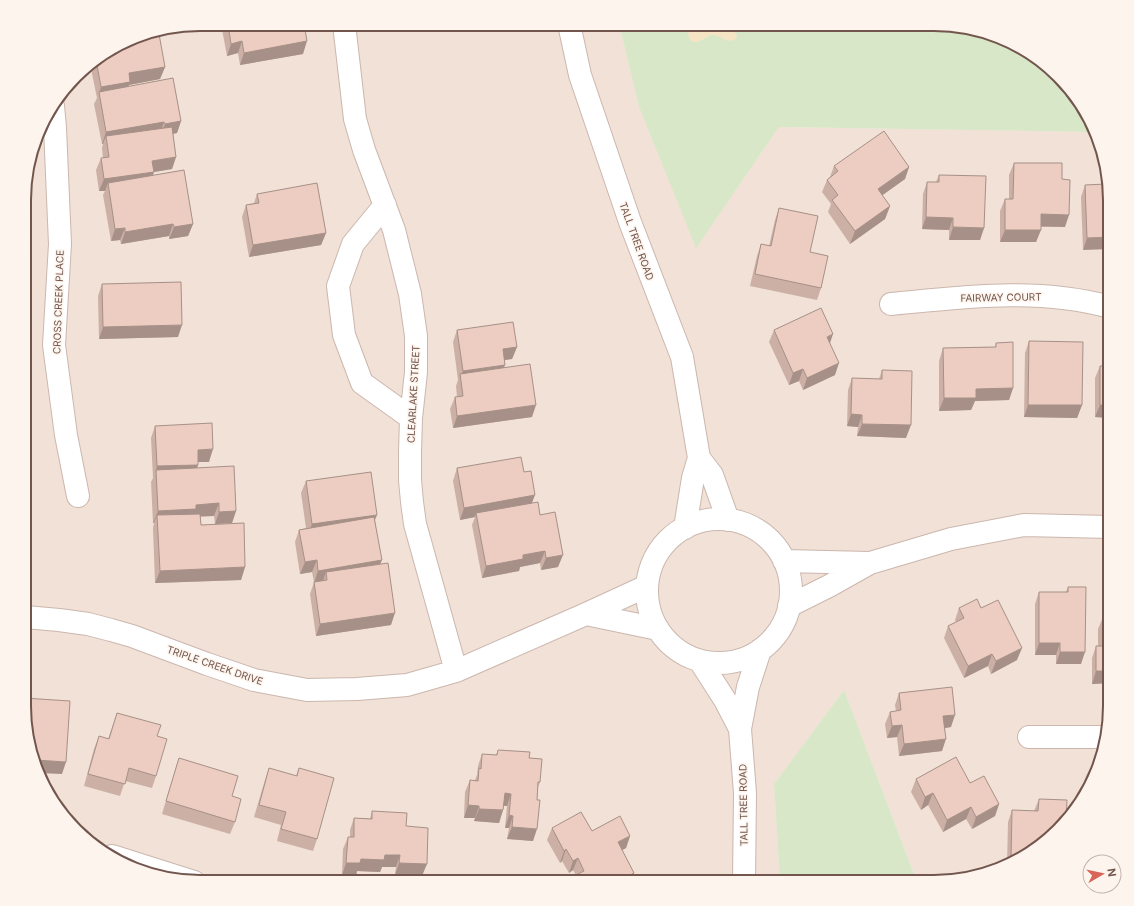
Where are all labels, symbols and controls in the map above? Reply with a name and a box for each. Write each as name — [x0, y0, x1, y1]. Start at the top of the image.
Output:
street label: TALL TREE ROAD — [617, 200, 657, 282]
street label: CROSS CREEK PLACE — [50, 250, 66, 354]
street label: FAIRWAY COURT — [960, 290, 1042, 304]
street label: CLEARLAKE STREET — [404, 345, 422, 443]
street label: TRIPLE CREEK DRIVE — [165, 643, 265, 687]
street label: TALL TREE ROAD — [736, 764, 750, 846]
north arrow — [1082, 854, 1122, 894]
text: N — [1104, 867, 1119, 878]

